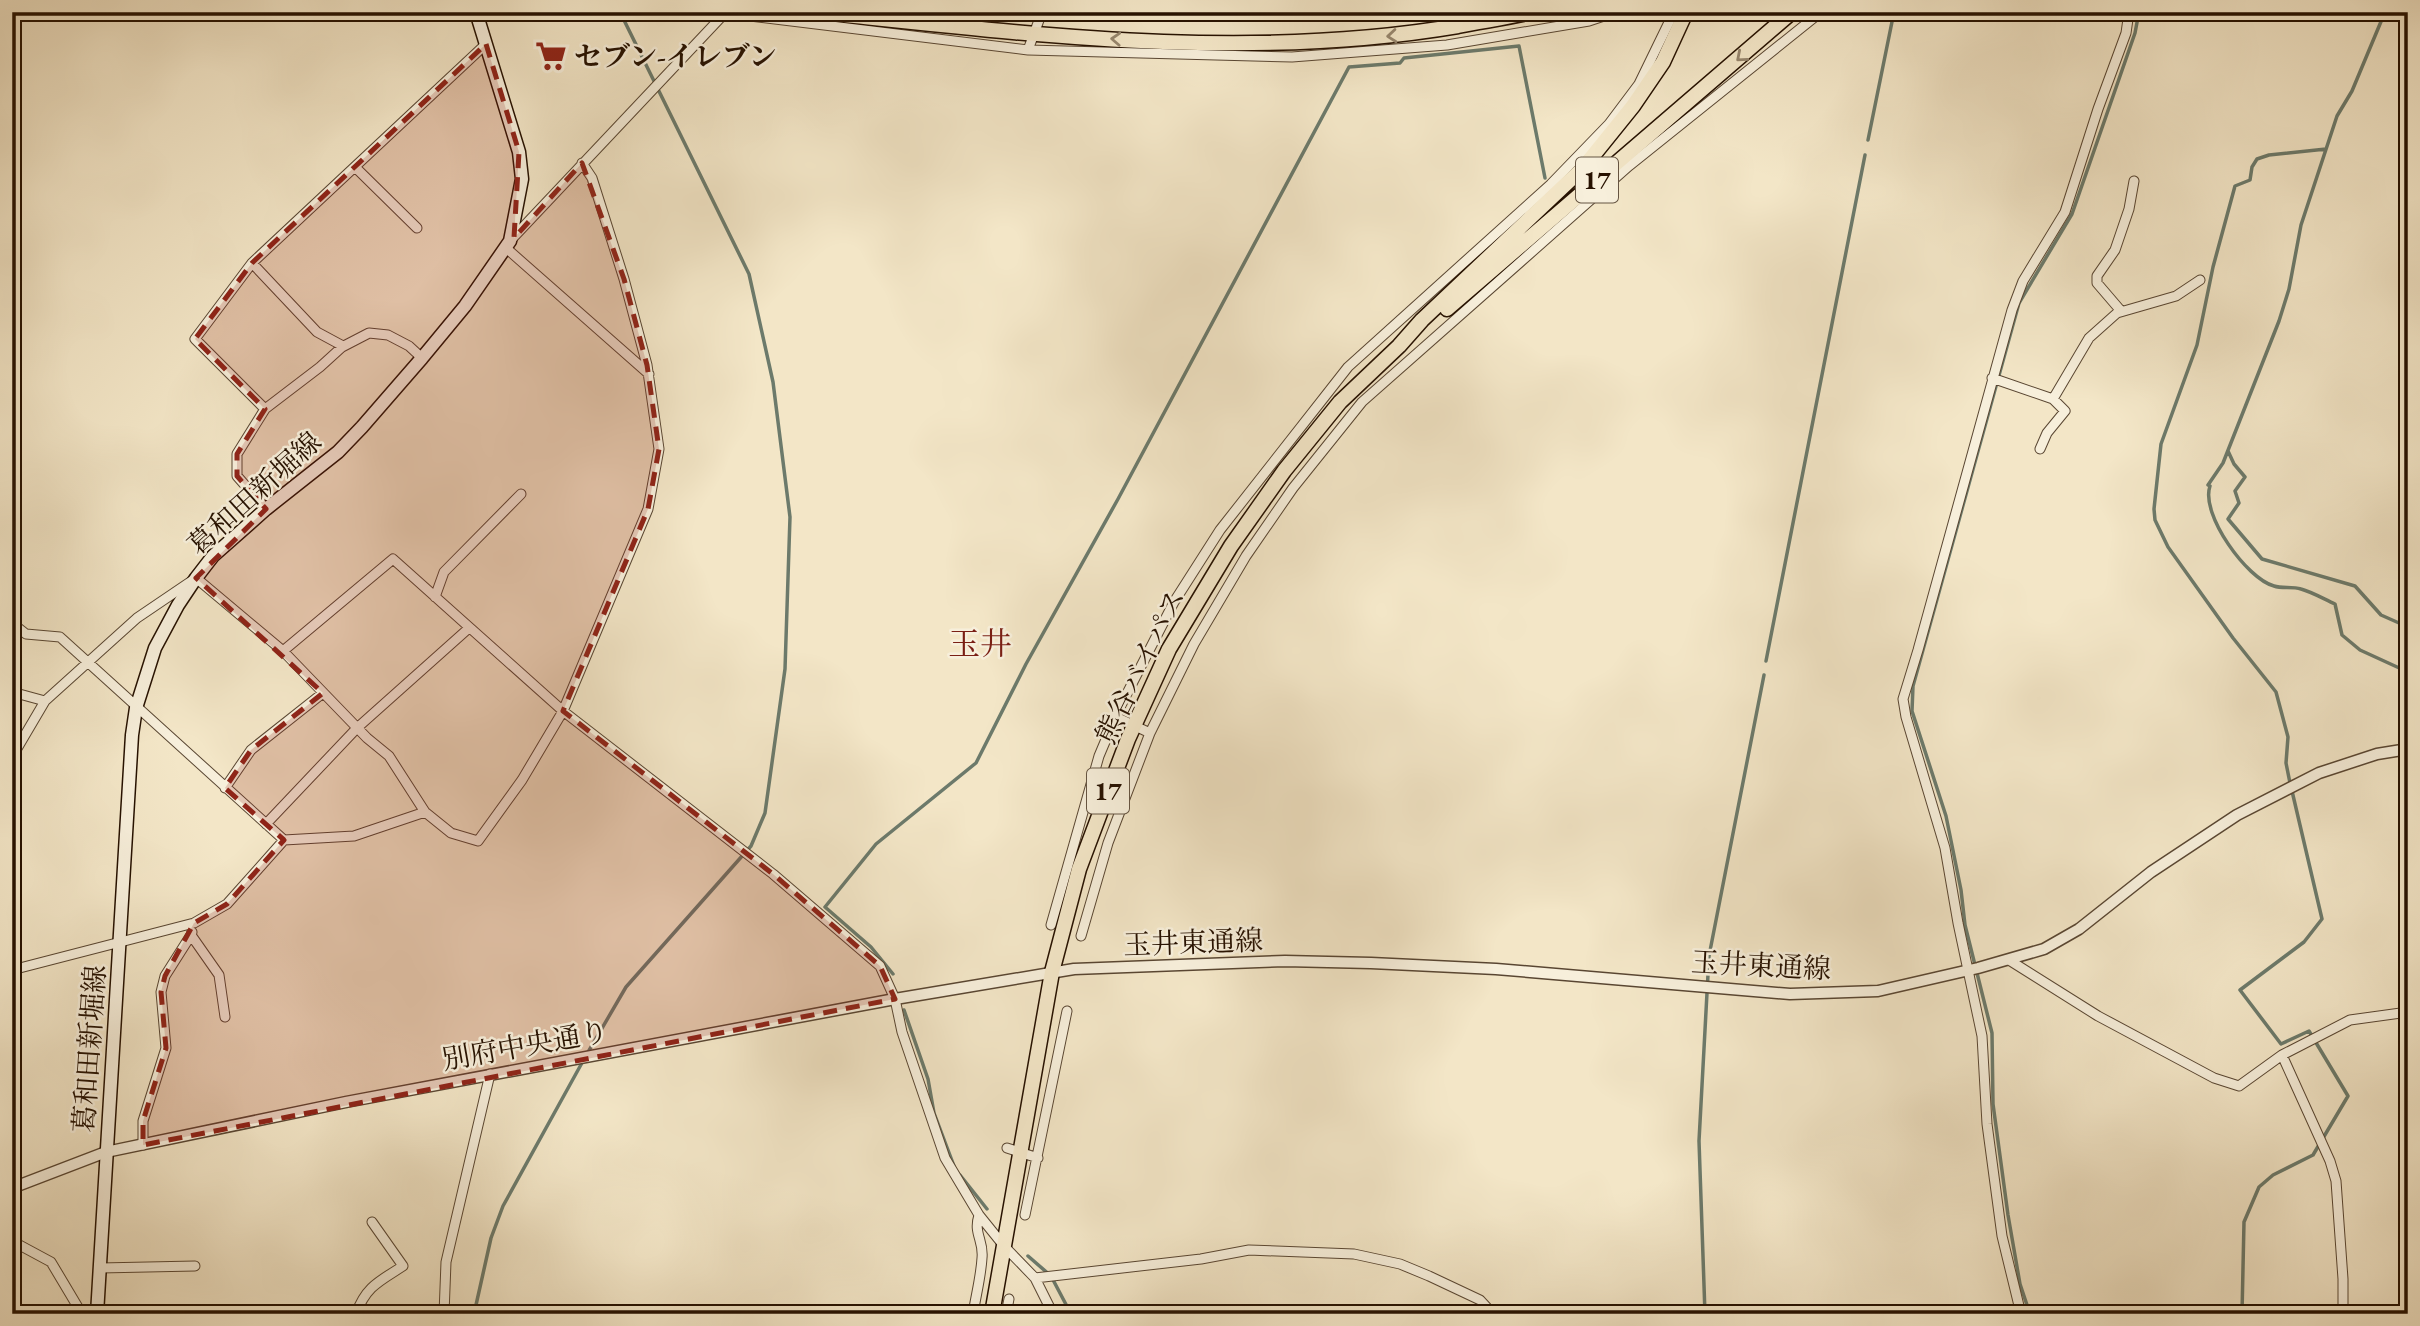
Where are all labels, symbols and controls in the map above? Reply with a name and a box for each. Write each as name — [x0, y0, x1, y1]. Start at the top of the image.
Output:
one-way arrow — [1386, 28, 1397, 43]
one-way arrow — [1110, 32, 1121, 47]
place label: セブン-イレブン — [574, 38, 777, 74]
supermarket icon: セブン-イレブン — [534, 39, 568, 73]
one-way arrow — [1736, 49, 1749, 61]
road number: 17 — [1576, 158, 1618, 202]
street label: 葛和田新堀線 — [180, 423, 328, 563]
street label: 熊谷バイパス — [1087, 583, 1193, 749]
district label: 玉井 — [948, 623, 1012, 665]
road number: 17 — [1087, 768, 1129, 814]
street label: 玉井東通線 — [1122, 922, 1264, 962]
street label: 玉井東通線 — [1690, 943, 1832, 987]
street label: 葛和田新堀線 — [65, 964, 113, 1134]
street label: 別府中央通り — [439, 1013, 611, 1077]

